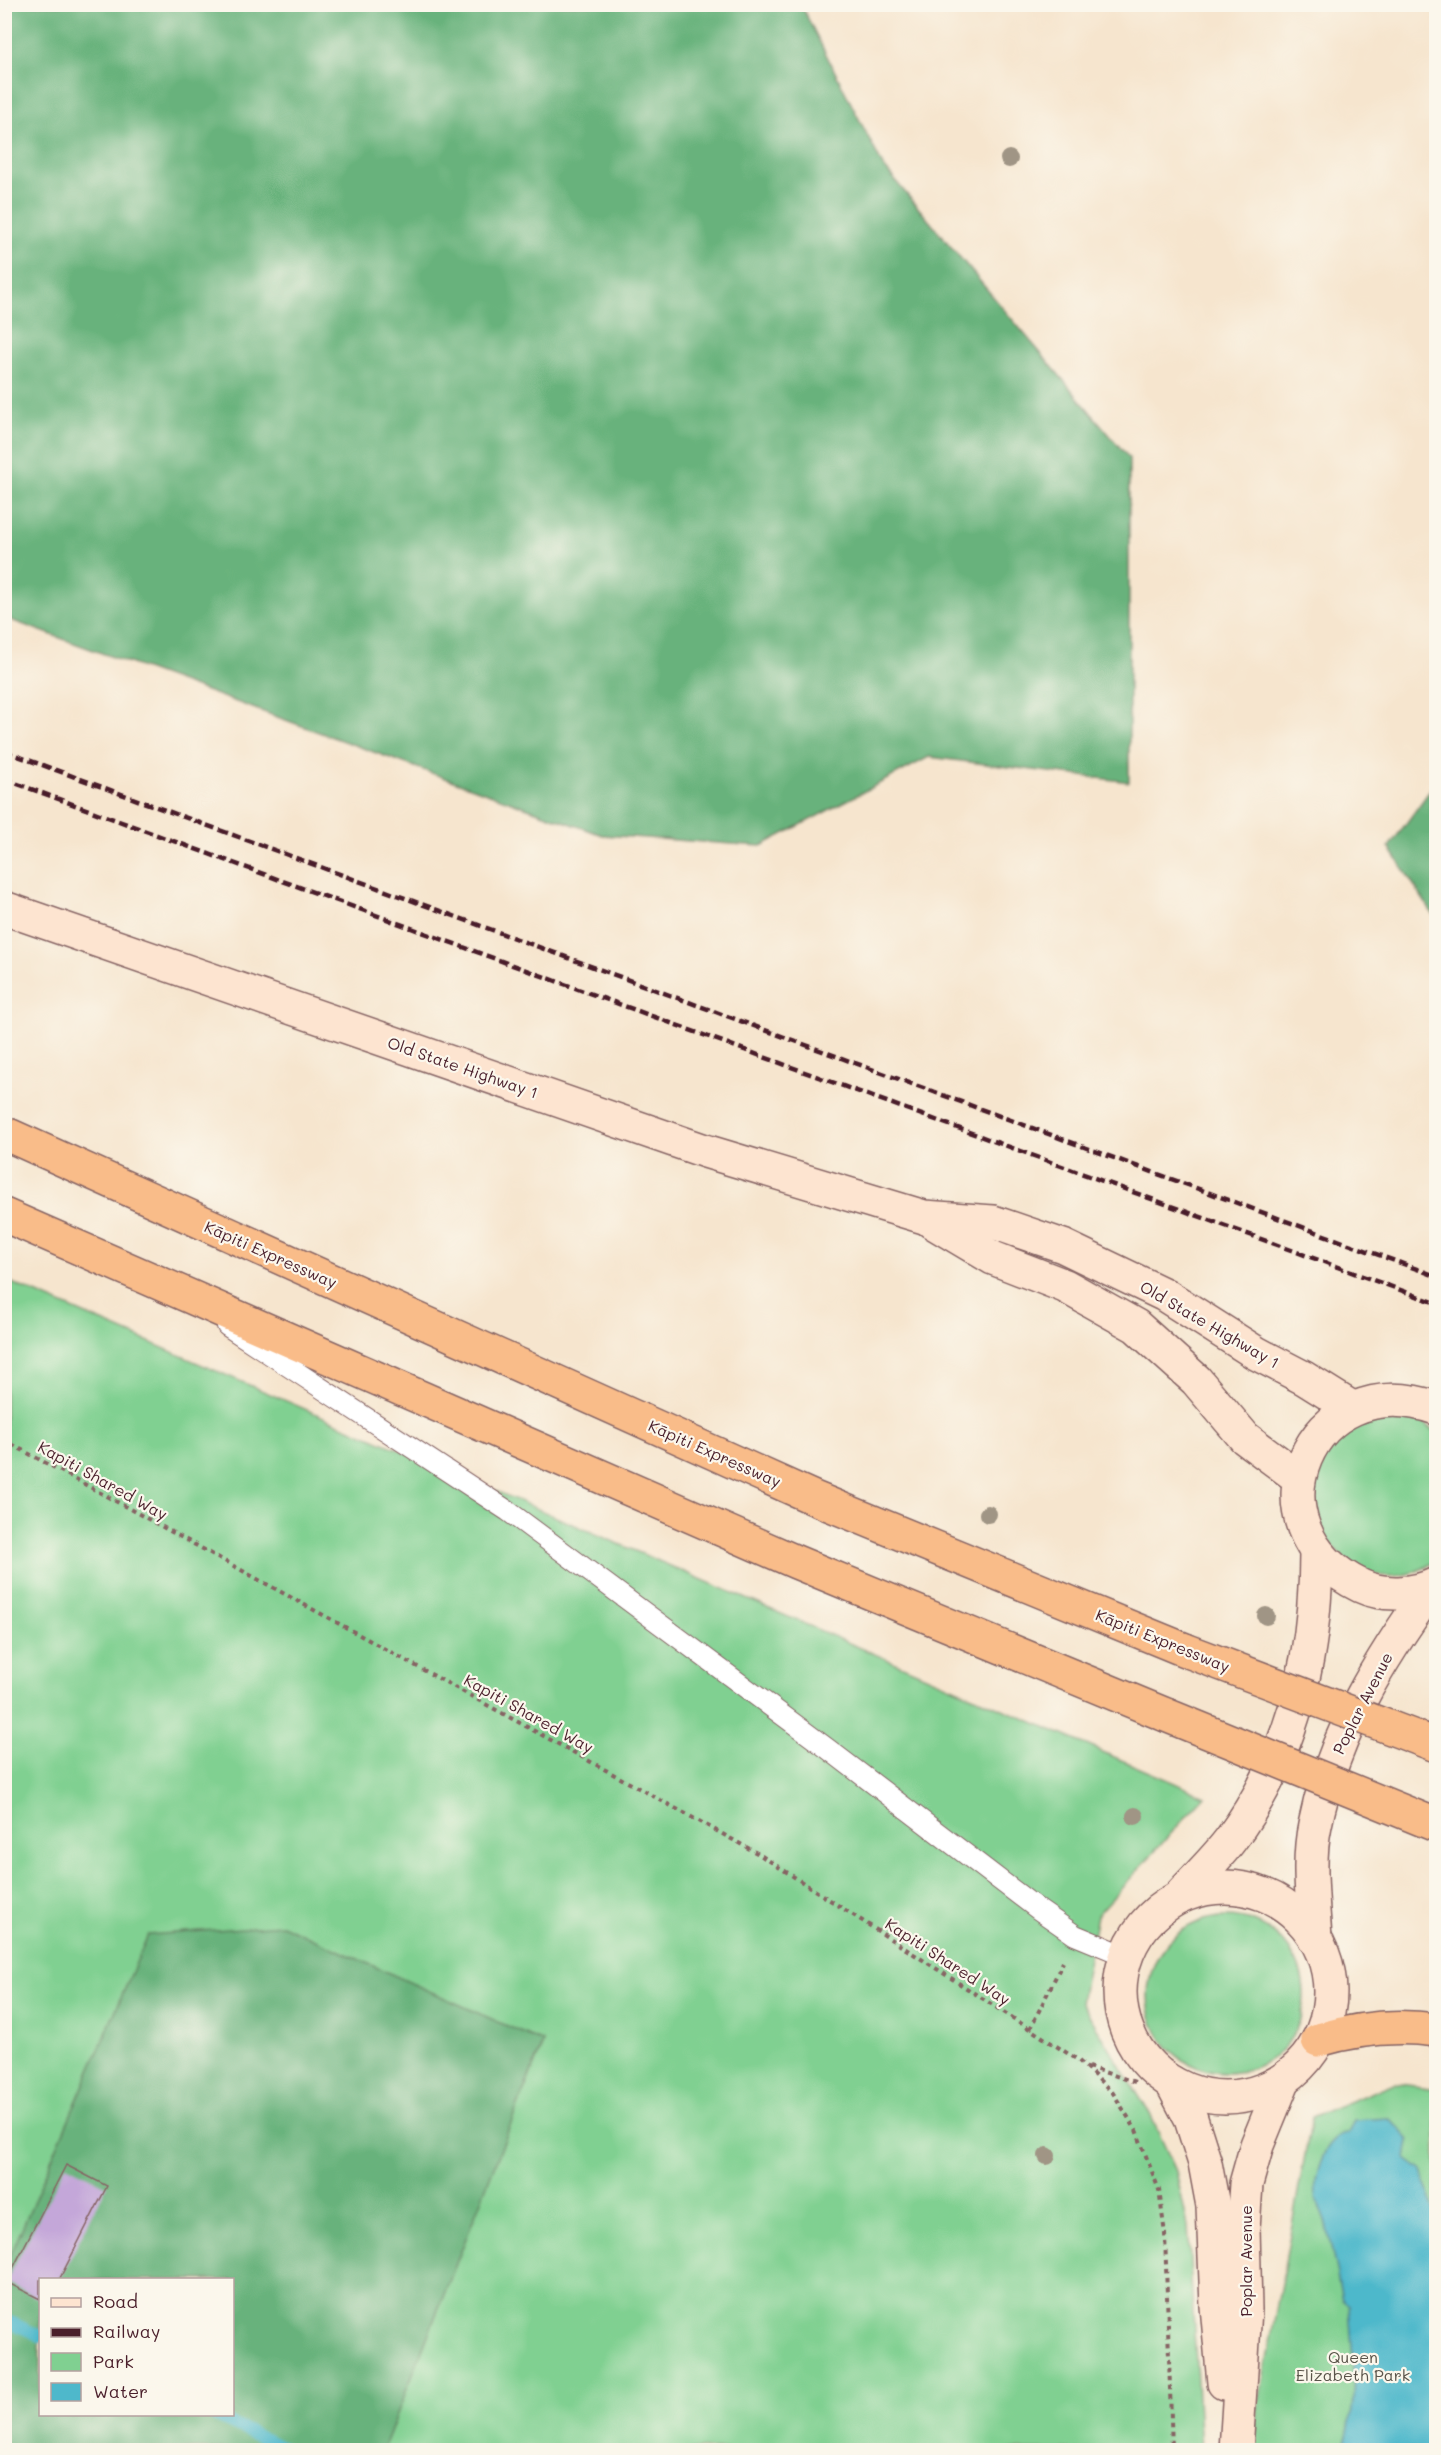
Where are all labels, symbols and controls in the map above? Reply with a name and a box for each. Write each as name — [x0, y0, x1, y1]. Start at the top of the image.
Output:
street label: Old State Highway 1 — [385, 1031, 541, 1103]
street label: Kāpiti Expressway — [201, 1215, 341, 1293]
street label: Old State Highway 1 — [1136, 1275, 1284, 1373]
street label: Kāpiti Expressway — [645, 1414, 785, 1492]
street label: Kapiti Shared Way — [34, 1436, 172, 1524]
street label: Kāpiti Expressway — [1093, 1603, 1233, 1677]
street label: Poplar Avenue — [1327, 1648, 1397, 1758]
street label: Kapiti Shared Way — [460, 1669, 598, 1757]
street label: Kapiti Shared Way — [881, 1913, 1015, 2009]
street label: Poplar Avenue — [1235, 2205, 1256, 2317]
legend — [39, 2278, 234, 2416]
text: Road — [93, 2289, 138, 2313]
text: Railway — [93, 2319, 160, 2343]
park label: Queen Elizabeth Park — [1296, 2346, 1410, 2385]
text: Park — [93, 2349, 134, 2373]
text: Water — [93, 2379, 148, 2403]

